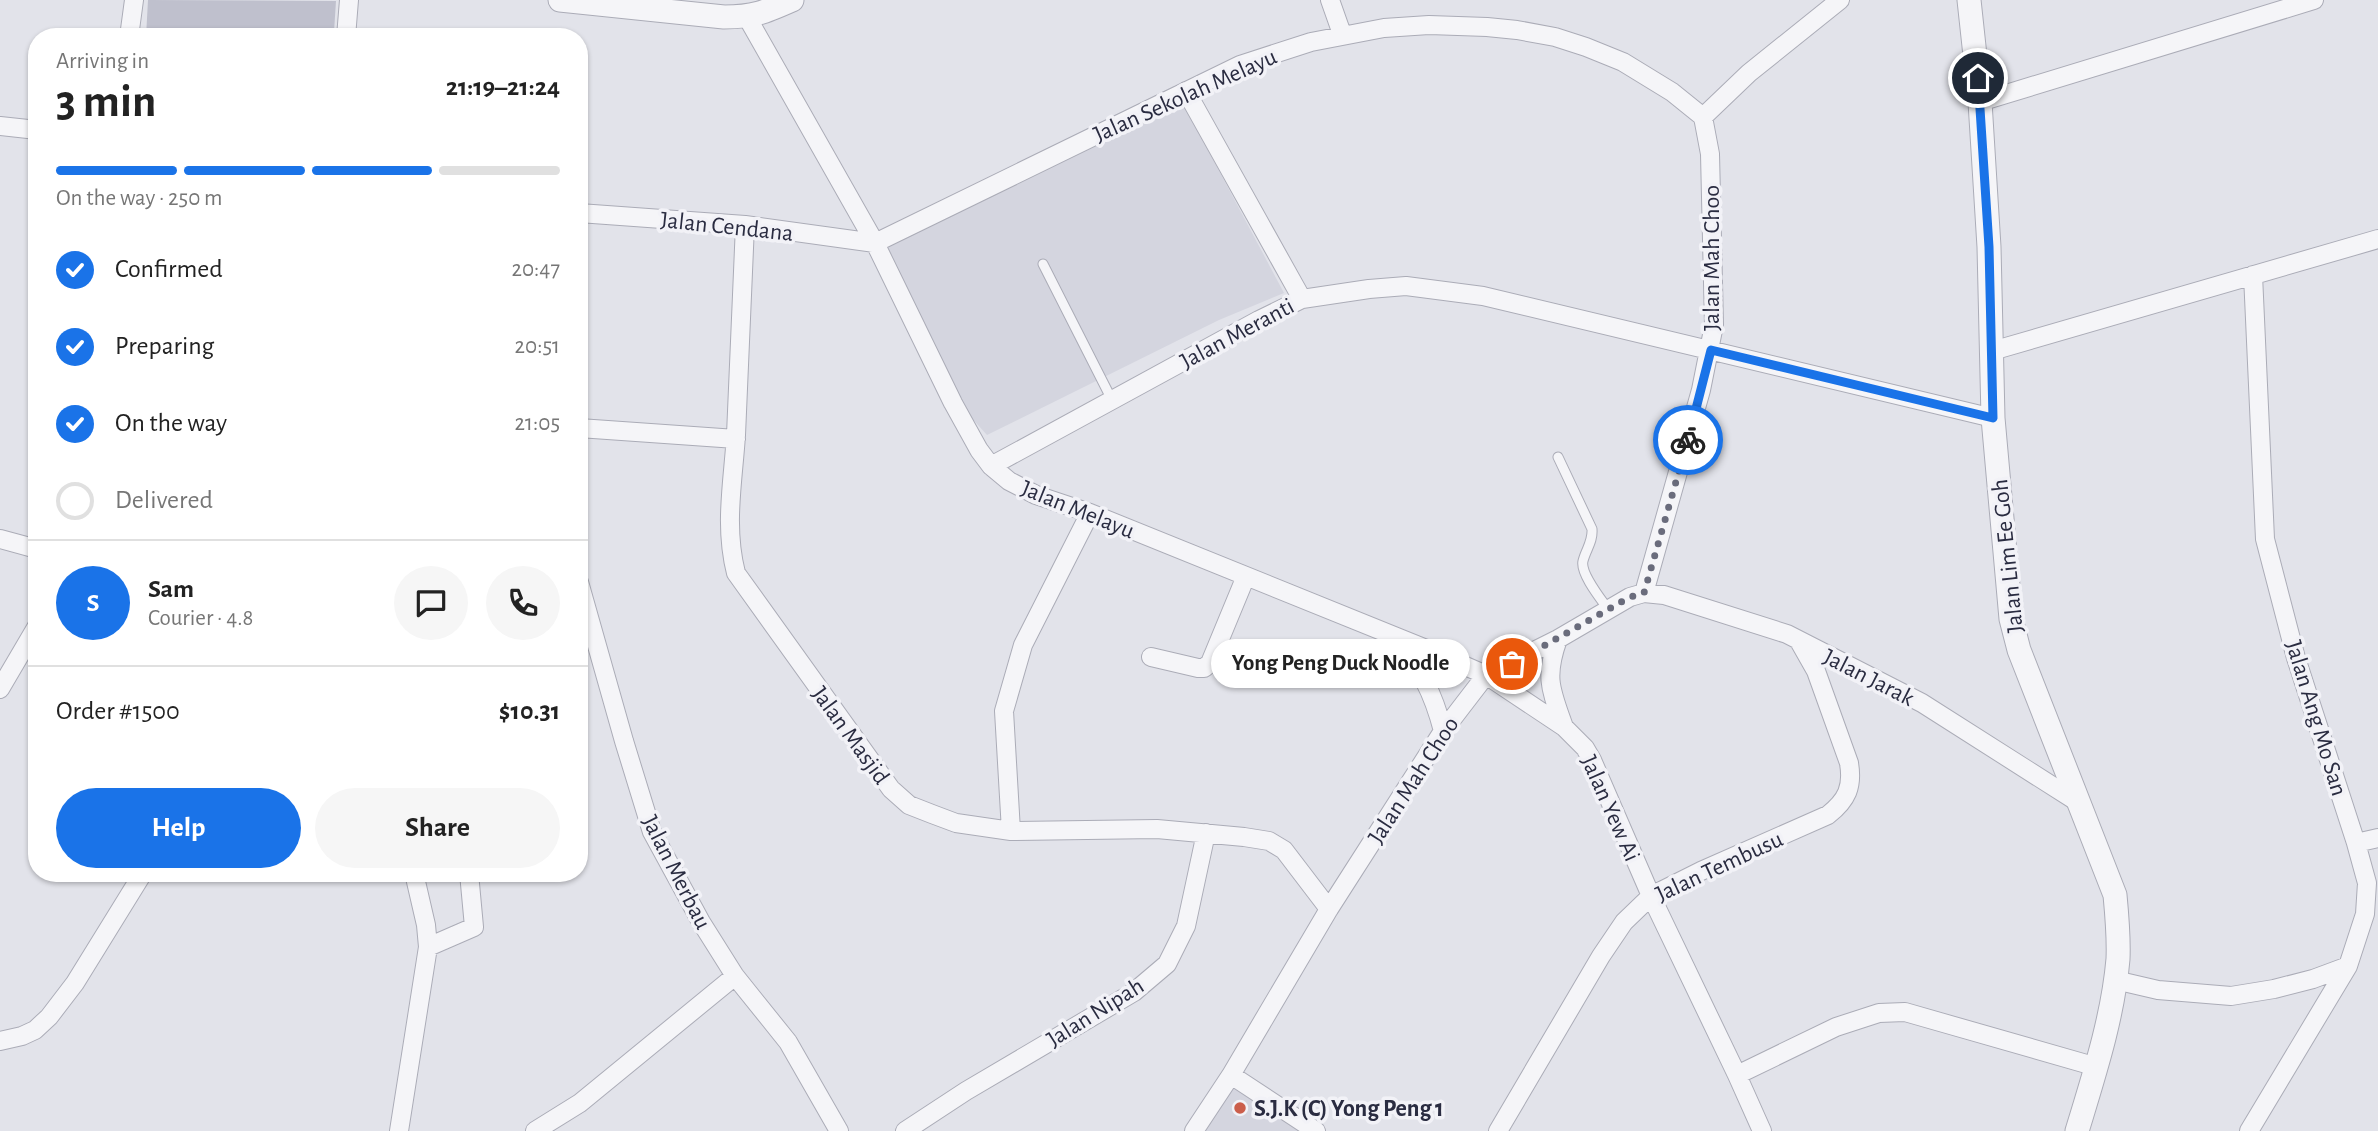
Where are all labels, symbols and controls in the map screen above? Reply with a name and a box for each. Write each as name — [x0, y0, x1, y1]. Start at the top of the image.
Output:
street label: Jalan Sekolah Melayu — [1090, 45, 1281, 147]
pin — [1948, 48, 2008, 108]
text: Arriving in — [56, 50, 149, 73]
icon: home — [1959, 59, 1997, 97]
text: 21:19–21:24 — [446, 74, 560, 100]
text: 3 min — [56, 79, 156, 125]
street label: Jalan Mah Choo — [1700, 185, 1724, 331]
text: On the way · 250 m — [56, 187, 223, 210]
street label: Jalan Cendana — [659, 208, 794, 246]
icon: check — [56, 251, 94, 289]
text: Confirmed — [115, 256, 223, 282]
text: 20:47 — [511, 258, 560, 281]
street label: Jalan Meranti — [1177, 294, 1298, 374]
icon: check — [56, 328, 94, 366]
text: Preparing — [115, 333, 214, 359]
text: 20:51 — [515, 335, 560, 358]
icon: check — [56, 405, 94, 443]
courier — [1653, 405, 1723, 475]
text: On the way — [115, 410, 227, 436]
text: 21:05 — [515, 412, 560, 435]
icon: bike — [1669, 421, 1707, 459]
street label: Jalan Melayu — [1018, 476, 1138, 544]
street label: Jalan Lim Ee Goh — [1988, 478, 2028, 634]
text: Delivered — [115, 487, 213, 513]
button: chat — [394, 566, 468, 640]
button: phone — [486, 566, 560, 640]
text: Sam — [148, 576, 194, 602]
text: S — [87, 590, 99, 616]
text: Courier · 4.8 — [148, 607, 253, 630]
pin — [1482, 634, 1542, 694]
street label: Jalan Ang Mo San — [2281, 638, 2351, 799]
callout: Yong Peng Duck Noodle — [1211, 640, 1470, 688]
icon: bag — [1493, 645, 1531, 683]
street label: Jalan Jarak — [1819, 645, 1918, 711]
text: Yong Peng Duck Noodle — [1232, 652, 1449, 675]
street label: Jalan Masjid — [807, 682, 894, 789]
text: Order #1500 — [56, 698, 180, 724]
text: $10.31 — [499, 698, 560, 724]
street label: Jalan Mah Choo — [1364, 713, 1464, 848]
street label: Jalan Yew Ai — [1576, 752, 1644, 865]
button: Help — [56, 788, 301, 868]
button: Share — [315, 788, 560, 868]
street label: Jalan Merbau — [637, 812, 715, 933]
street label: Jalan Tembusu — [1652, 827, 1787, 907]
street label: Jalan Nipah — [1043, 974, 1148, 1052]
place label: S.J.K (C) Yong Peng 1 — [1254, 1097, 1444, 1121]
marker: S.J.K (C) Yong Peng 1 — [1232, 1100, 1248, 1116]

